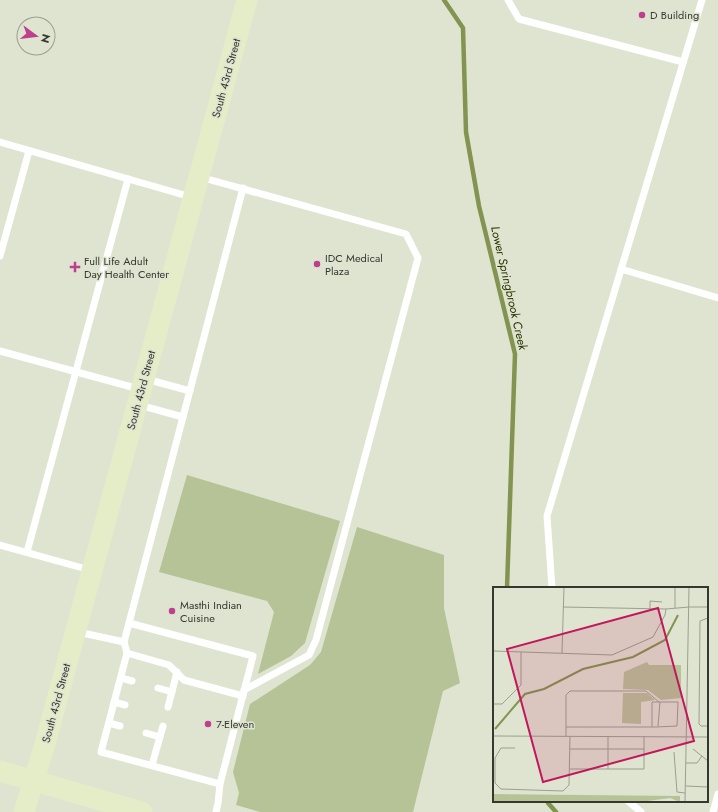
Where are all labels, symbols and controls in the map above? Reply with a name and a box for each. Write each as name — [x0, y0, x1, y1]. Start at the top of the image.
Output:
place label: D Building — [650, 7, 699, 23]
marker: D Building — [637, 10, 647, 20]
north arrow — [16, 16, 56, 56]
text: N — [37, 32, 55, 45]
street label: South 43rd Street — [208, 36, 244, 119]
water label: Lower Springbrook Creek — [486, 224, 532, 352]
place label: IDC Medical Plaza — [325, 250, 383, 279]
place label: Full Life Adult Day Health Center — [84, 253, 169, 282]
marker: IDC Medical Plaza — [312, 259, 322, 269]
marker: Full Life Adult Day Health Center — [69, 261, 81, 273]
street label: South 43rd Street — [123, 348, 159, 431]
inset map — [493, 587, 708, 802]
place label: Masthi Indian Cuisine — [180, 597, 242, 626]
marker: Masthi Indian Cuisine — [167, 606, 177, 616]
street label: South 43rd Street — [38, 661, 74, 744]
place label: 7-Eleven — [216, 716, 254, 732]
marker: 7-Eleven — [203, 719, 213, 729]

